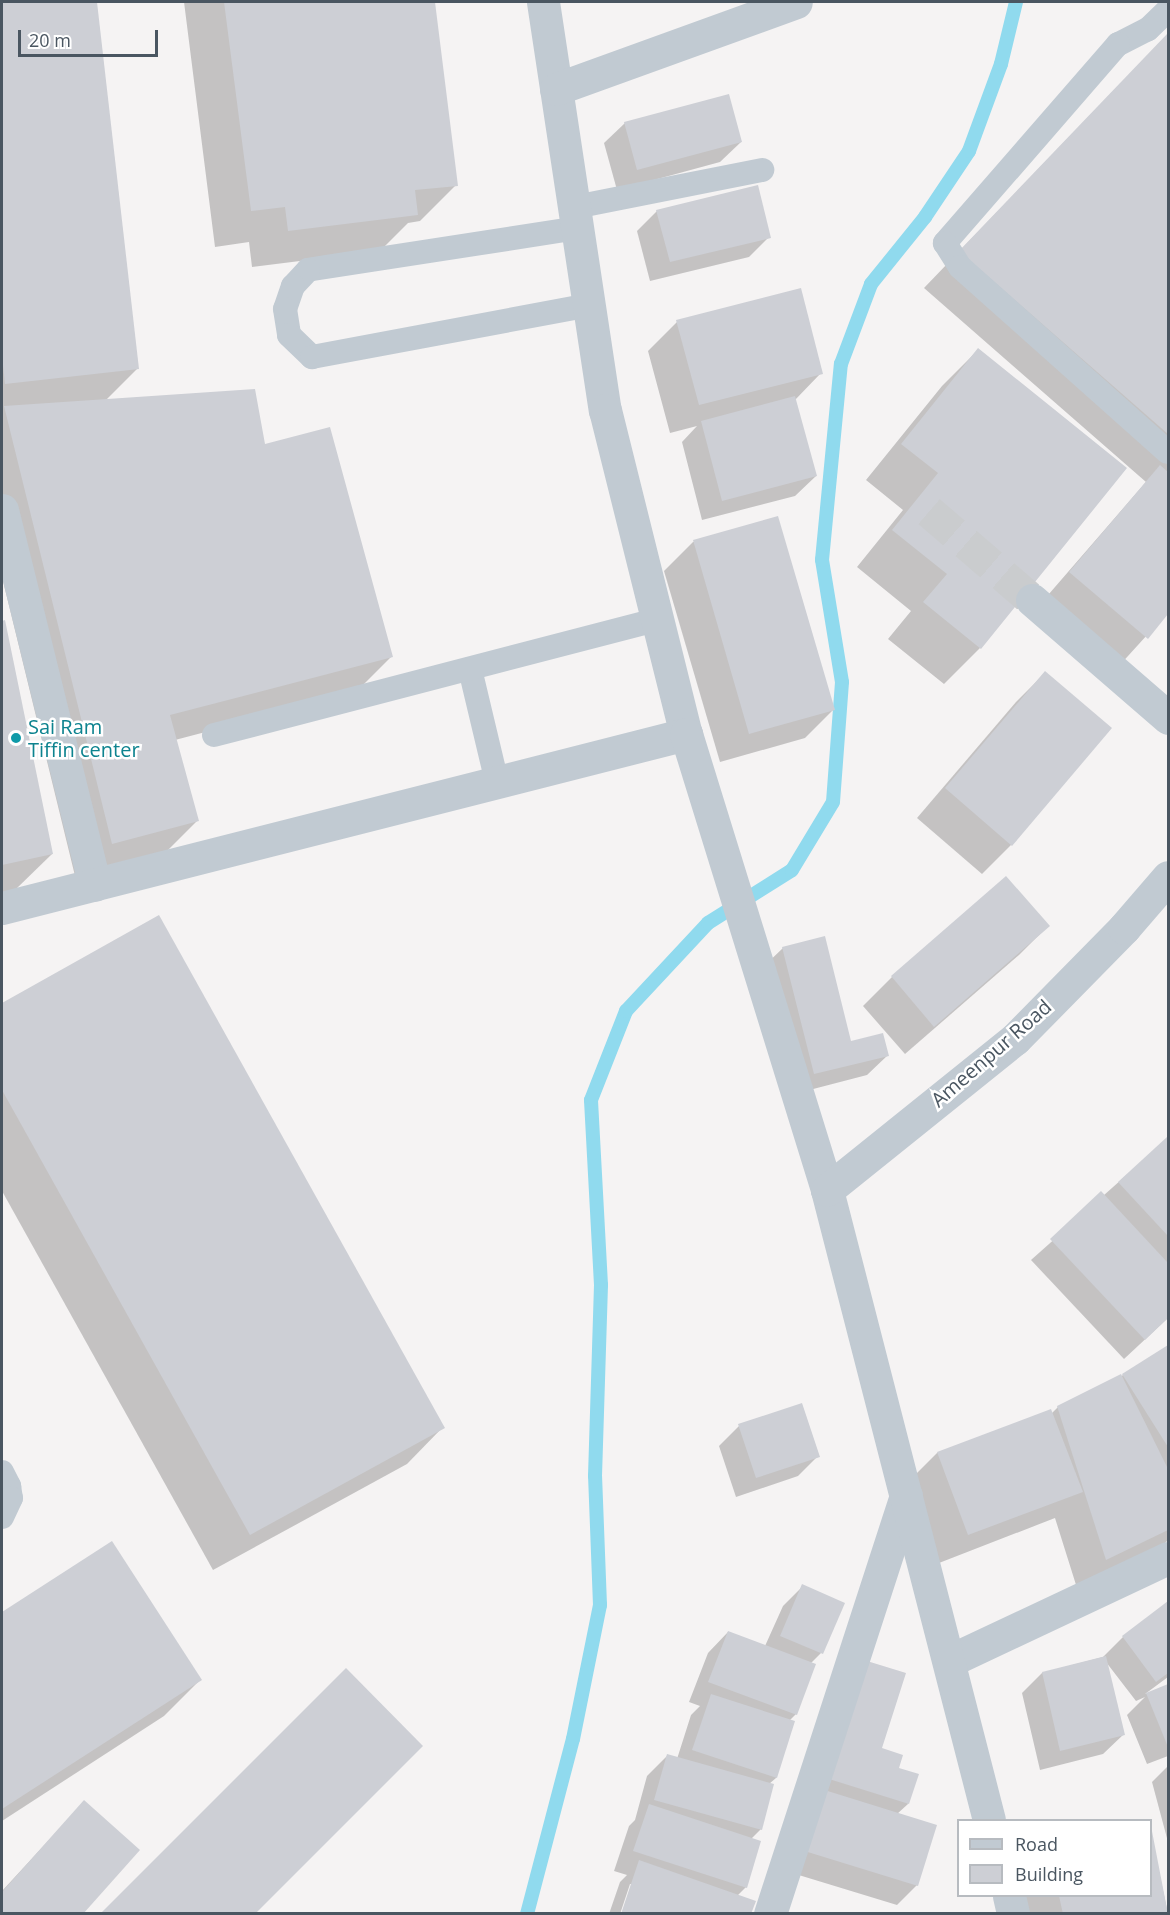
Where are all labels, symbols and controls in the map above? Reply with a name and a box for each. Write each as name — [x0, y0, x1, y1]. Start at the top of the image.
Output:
scale bar — [21, 18, 160, 56]
text: 20 m — [29, 28, 71, 52]
place label: Sai Ram Tiffin center — [28, 714, 140, 761]
marker: Sai Ram Tiffin center — [9, 731, 23, 745]
street label: Ameenpur Road — [926, 994, 1056, 1112]
legend — [957, 1819, 1152, 1897]
text: Road — [1015, 1832, 1058, 1856]
text: Building — [1015, 1862, 1083, 1886]

